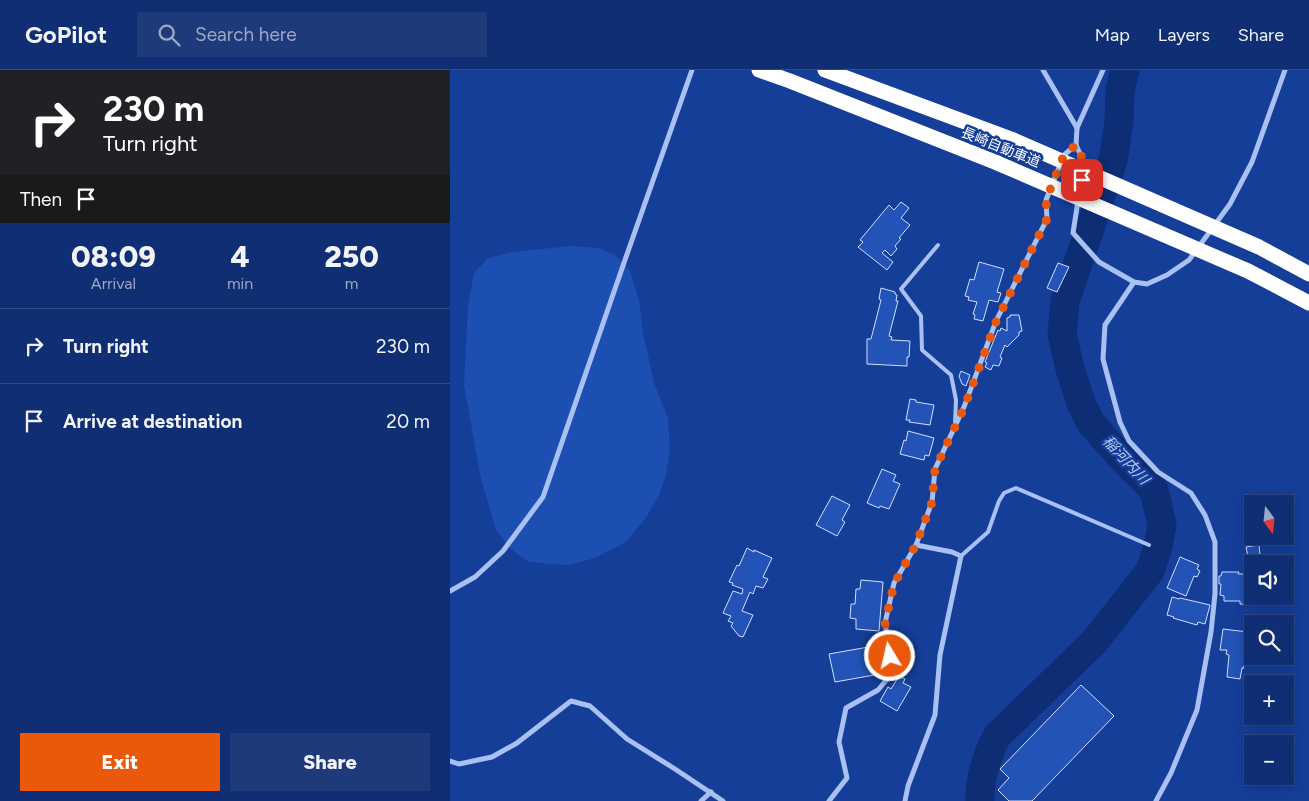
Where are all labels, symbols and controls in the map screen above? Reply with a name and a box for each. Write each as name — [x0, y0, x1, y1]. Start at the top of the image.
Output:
search box — [137, 12, 487, 57]
text: GoPilot — [25, 20, 107, 49]
icon: search — [155, 21, 183, 49]
text: Search here — [195, 23, 297, 46]
text: Map — [1095, 24, 1130, 46]
text: Layers — [1158, 24, 1210, 46]
text: Share — [1238, 24, 1284, 46]
text: 230 m — [103, 88, 204, 130]
icon: right — [20, 90, 85, 155]
street label: 長崎自動車道 — [959, 124, 1043, 171]
text: Turn right — [103, 130, 198, 157]
pin — [1061, 159, 1103, 201]
icon: arrive — [1068, 166, 1096, 194]
icon: arrive — [72, 185, 100, 213]
text: Then — [20, 188, 62, 211]
text: 08:09 — [71, 238, 156, 275]
text: 4 — [230, 238, 250, 275]
text: 250 — [324, 238, 379, 275]
text: Arrival — [91, 274, 136, 293]
text: min — [227, 274, 253, 293]
text: m — [345, 274, 358, 293]
icon: right — [20, 332, 48, 360]
text: Turn right — [63, 335, 149, 358]
text: 230 m — [376, 335, 430, 358]
icon: arrive — [20, 407, 48, 435]
text: Arrive at destination — [63, 410, 242, 433]
text: 20 m — [386, 410, 430, 433]
water label: 稲河内川 — [1099, 432, 1154, 490]
north arrow — [1244, 495, 1294, 545]
map controls — [1244, 495, 1294, 785]
button: sound — [1244, 555, 1294, 605]
button: search — [1244, 615, 1294, 665]
position arrow — [863, 629, 915, 681]
button: + — [1244, 675, 1294, 725]
button: Exit — [20, 733, 220, 791]
button: Share — [230, 733, 430, 791]
button: − — [1244, 735, 1294, 785]

